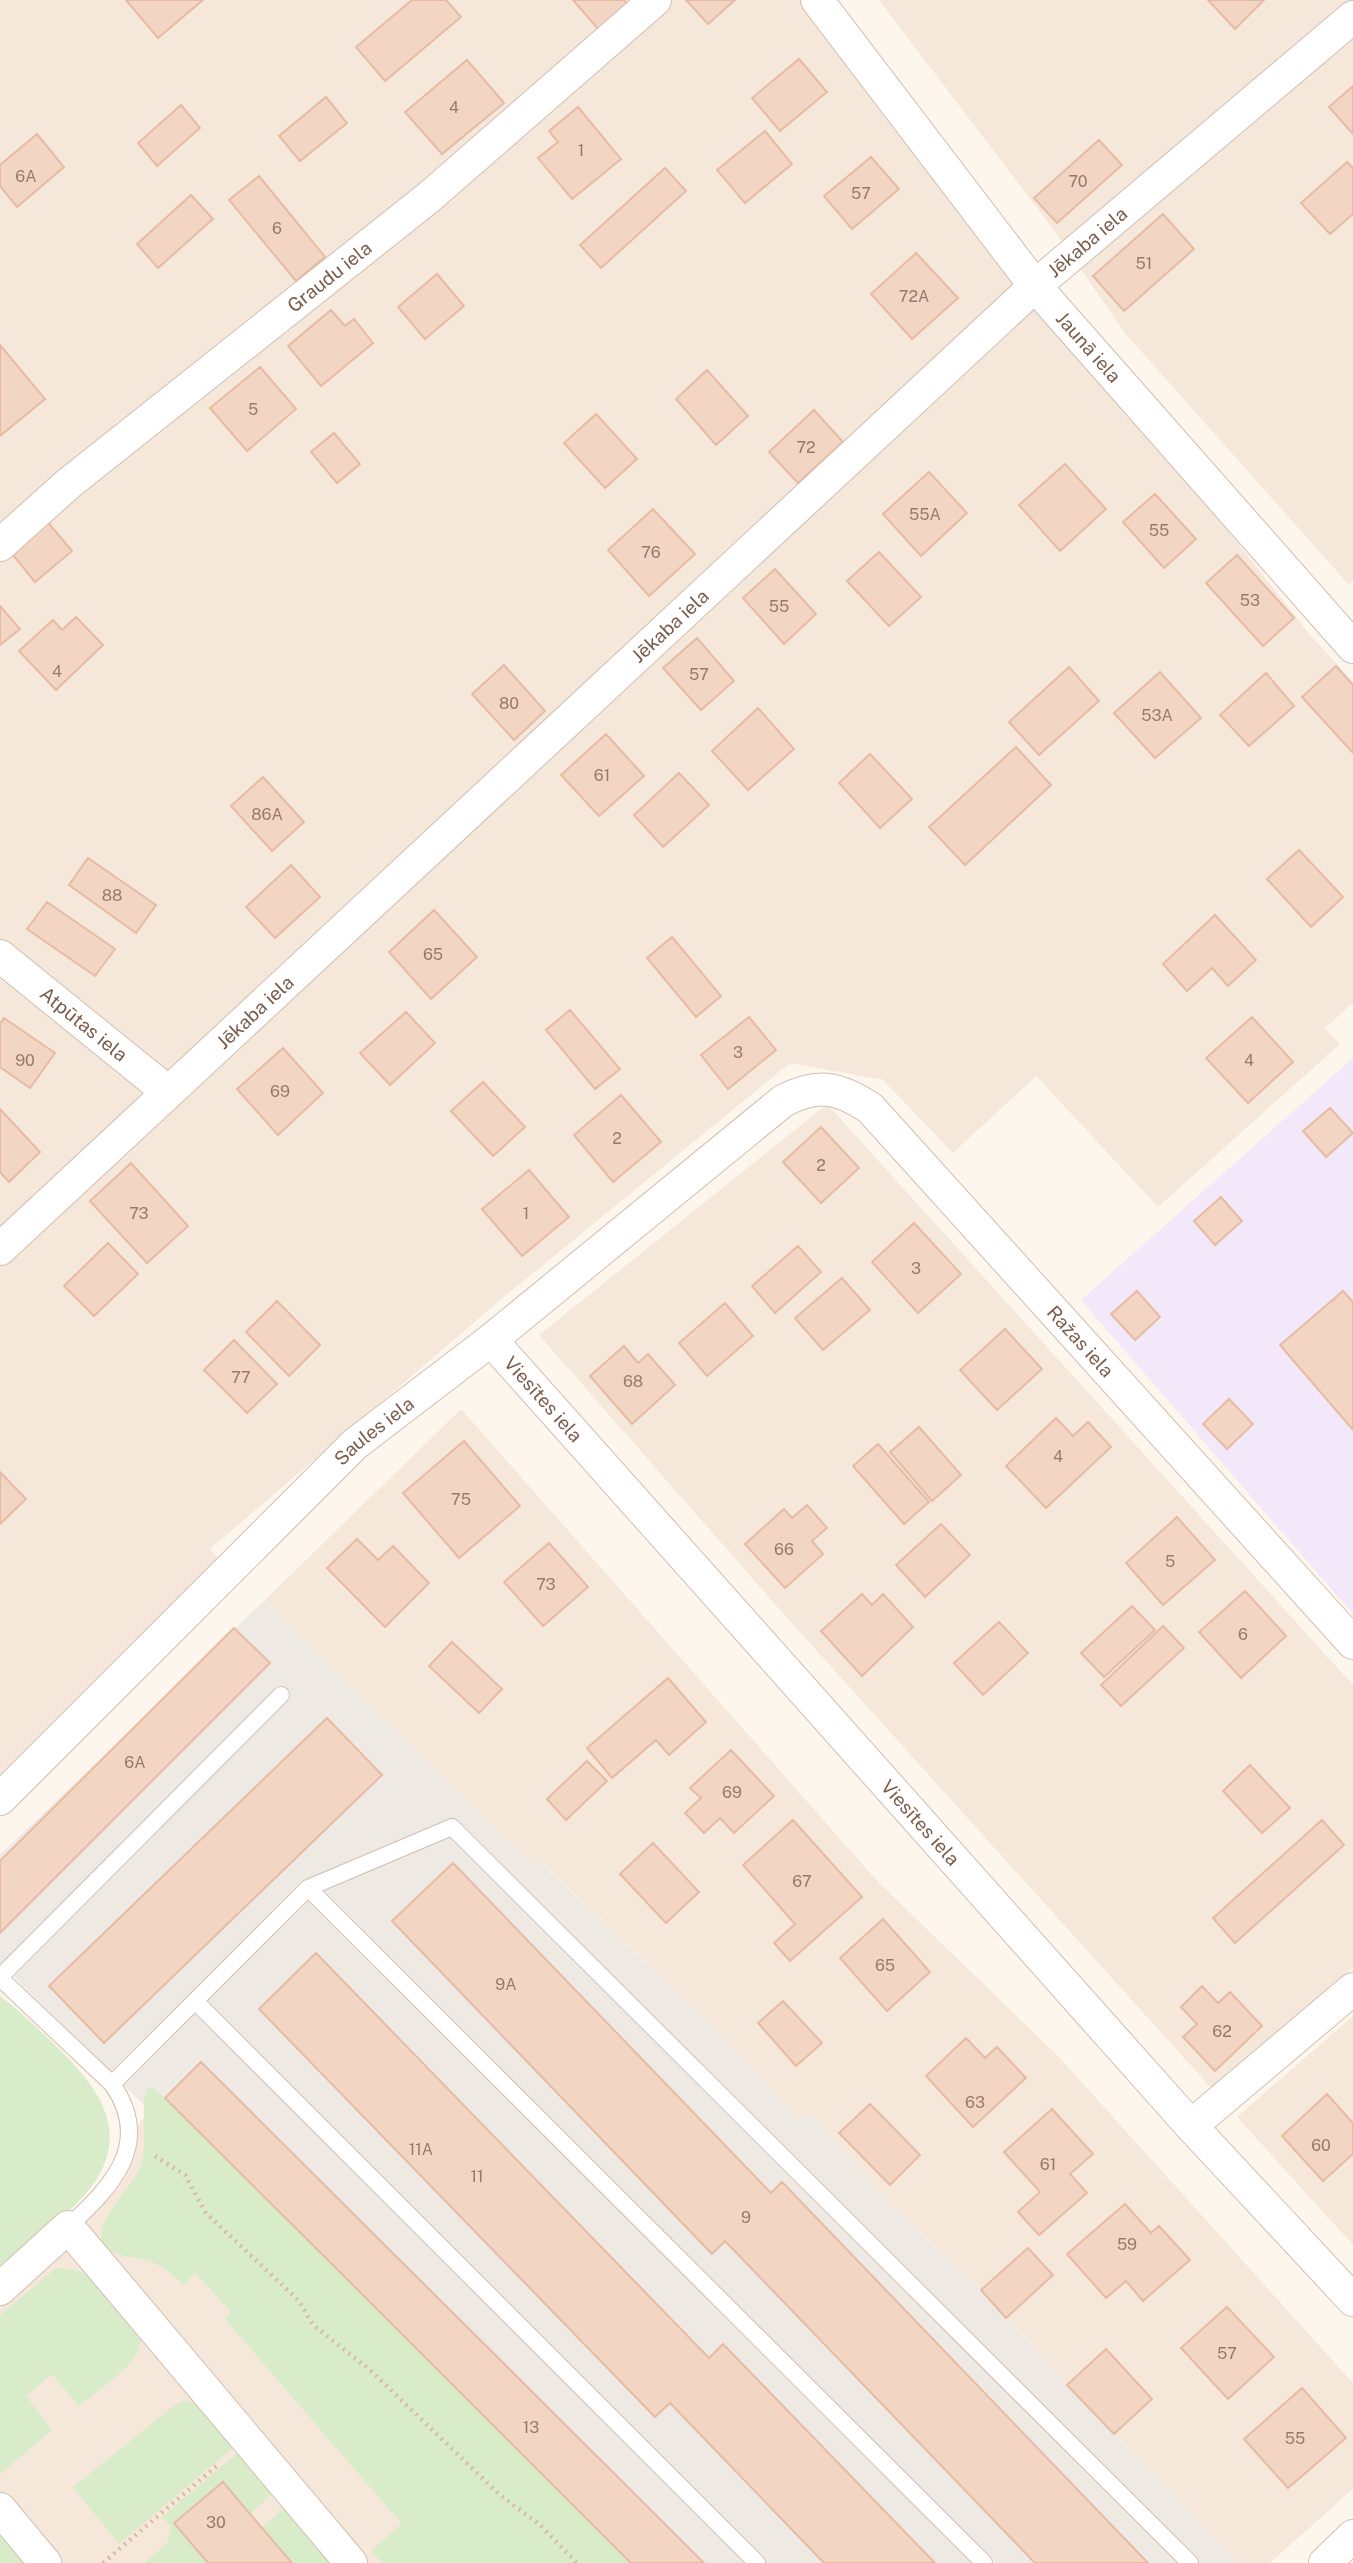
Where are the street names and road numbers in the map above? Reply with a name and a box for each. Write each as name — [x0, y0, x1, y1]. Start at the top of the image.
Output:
street label: Jēkaba iela — [1043, 202, 1131, 282]
street label: Graudu iela — [283, 236, 376, 317]
street label: Jaunā iela — [1052, 307, 1126, 387]
street label: Jēkaba iela — [627, 585, 713, 667]
street label: Jēkaba iela — [212, 971, 298, 1053]
street label: Atpūtas iela — [36, 982, 132, 1066]
street label: Ražas iela — [1043, 1301, 1118, 1382]
street label: Viesītes iela — [500, 1352, 587, 1446]
street label: Saules iela — [329, 1392, 418, 1470]
street label: Viesītes iela — [877, 1775, 964, 1870]

